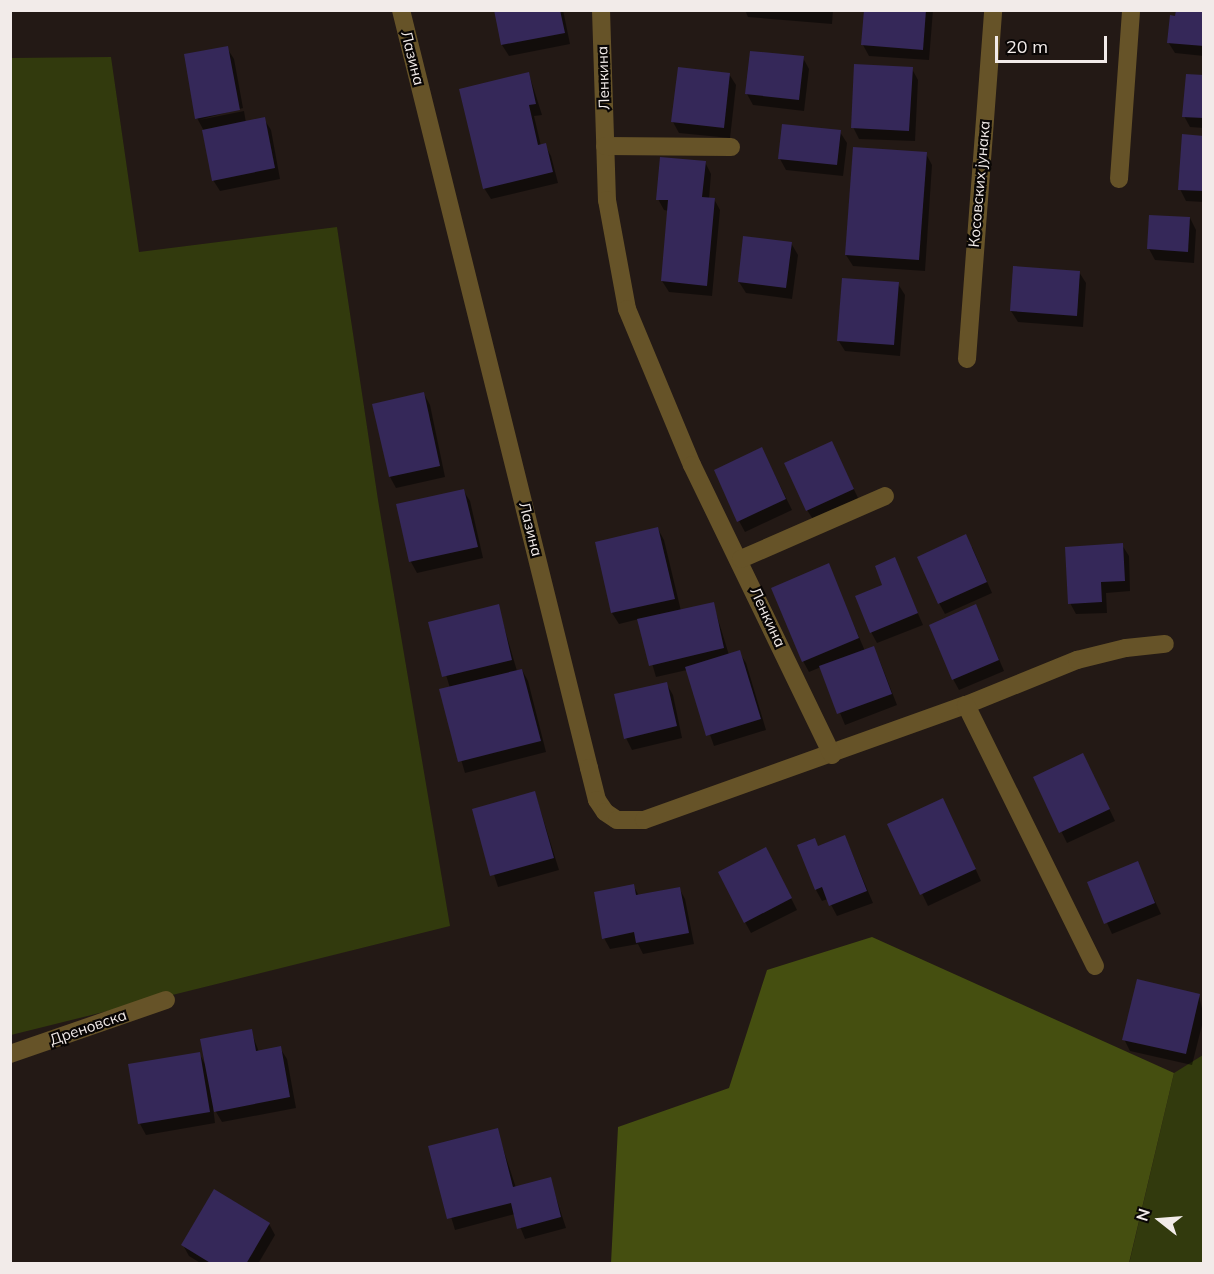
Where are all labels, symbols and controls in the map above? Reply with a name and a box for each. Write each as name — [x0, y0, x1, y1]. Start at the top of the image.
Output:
scale bar — [998, 24, 1110, 62]
street label: Лазина — [398, 29, 428, 87]
text: 20 m — [1006, 35, 1048, 58]
street label: Ленкина — [593, 46, 613, 110]
street label: Косовских јунака — [965, 120, 993, 248]
street label: Лазина — [516, 500, 546, 558]
street label: Ленкина — [746, 584, 790, 650]
street label: Дреновска — [47, 1005, 129, 1049]
north arrow — [1130, 1190, 1190, 1250]
text: N — [1131, 1206, 1154, 1223]

